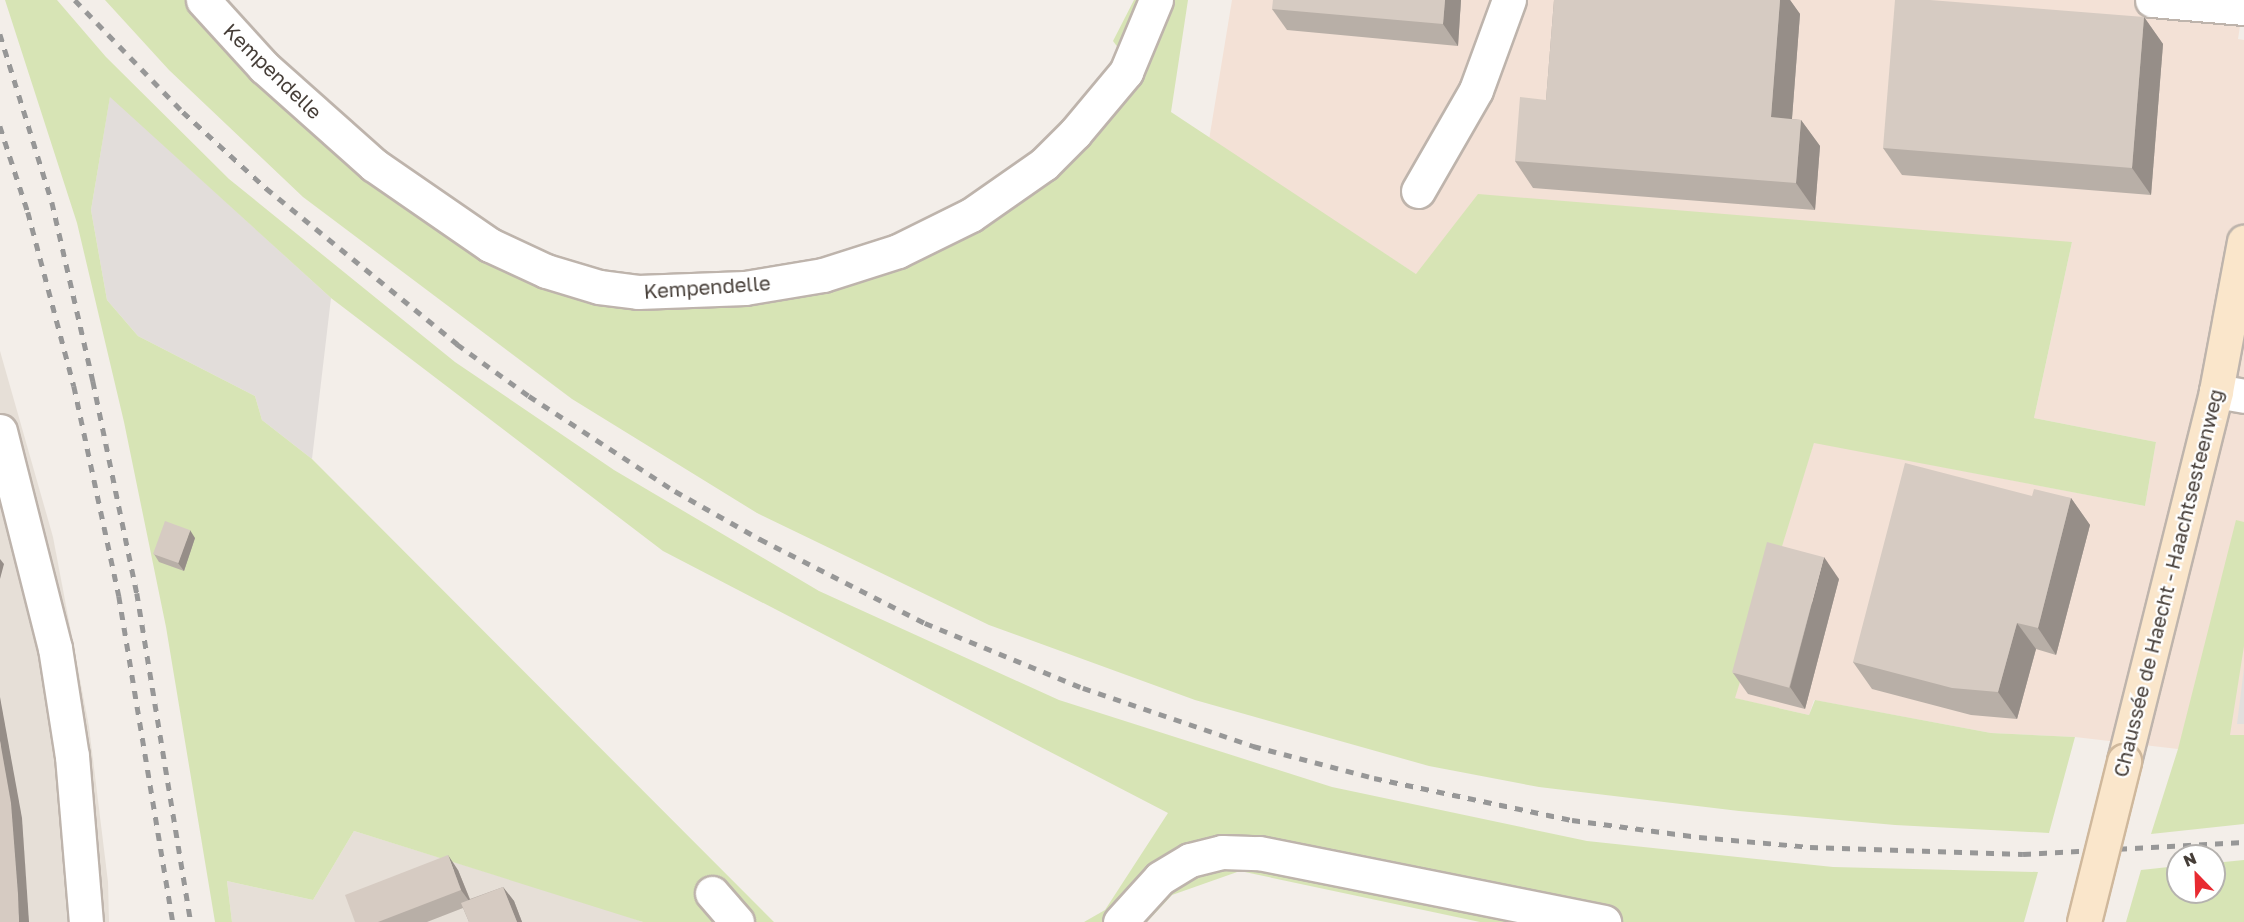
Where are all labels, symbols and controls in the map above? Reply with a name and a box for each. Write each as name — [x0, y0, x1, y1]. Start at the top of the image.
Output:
street label: Kempendelle — [219, 18, 327, 124]
street label: Kempendelle — [643, 271, 771, 303]
street label: Chaussée de Haecht - Haachtsesteenweg — [2108, 386, 2228, 780]
north arrow — [2166, 844, 2226, 904]
text: N — [2180, 848, 2199, 871]

